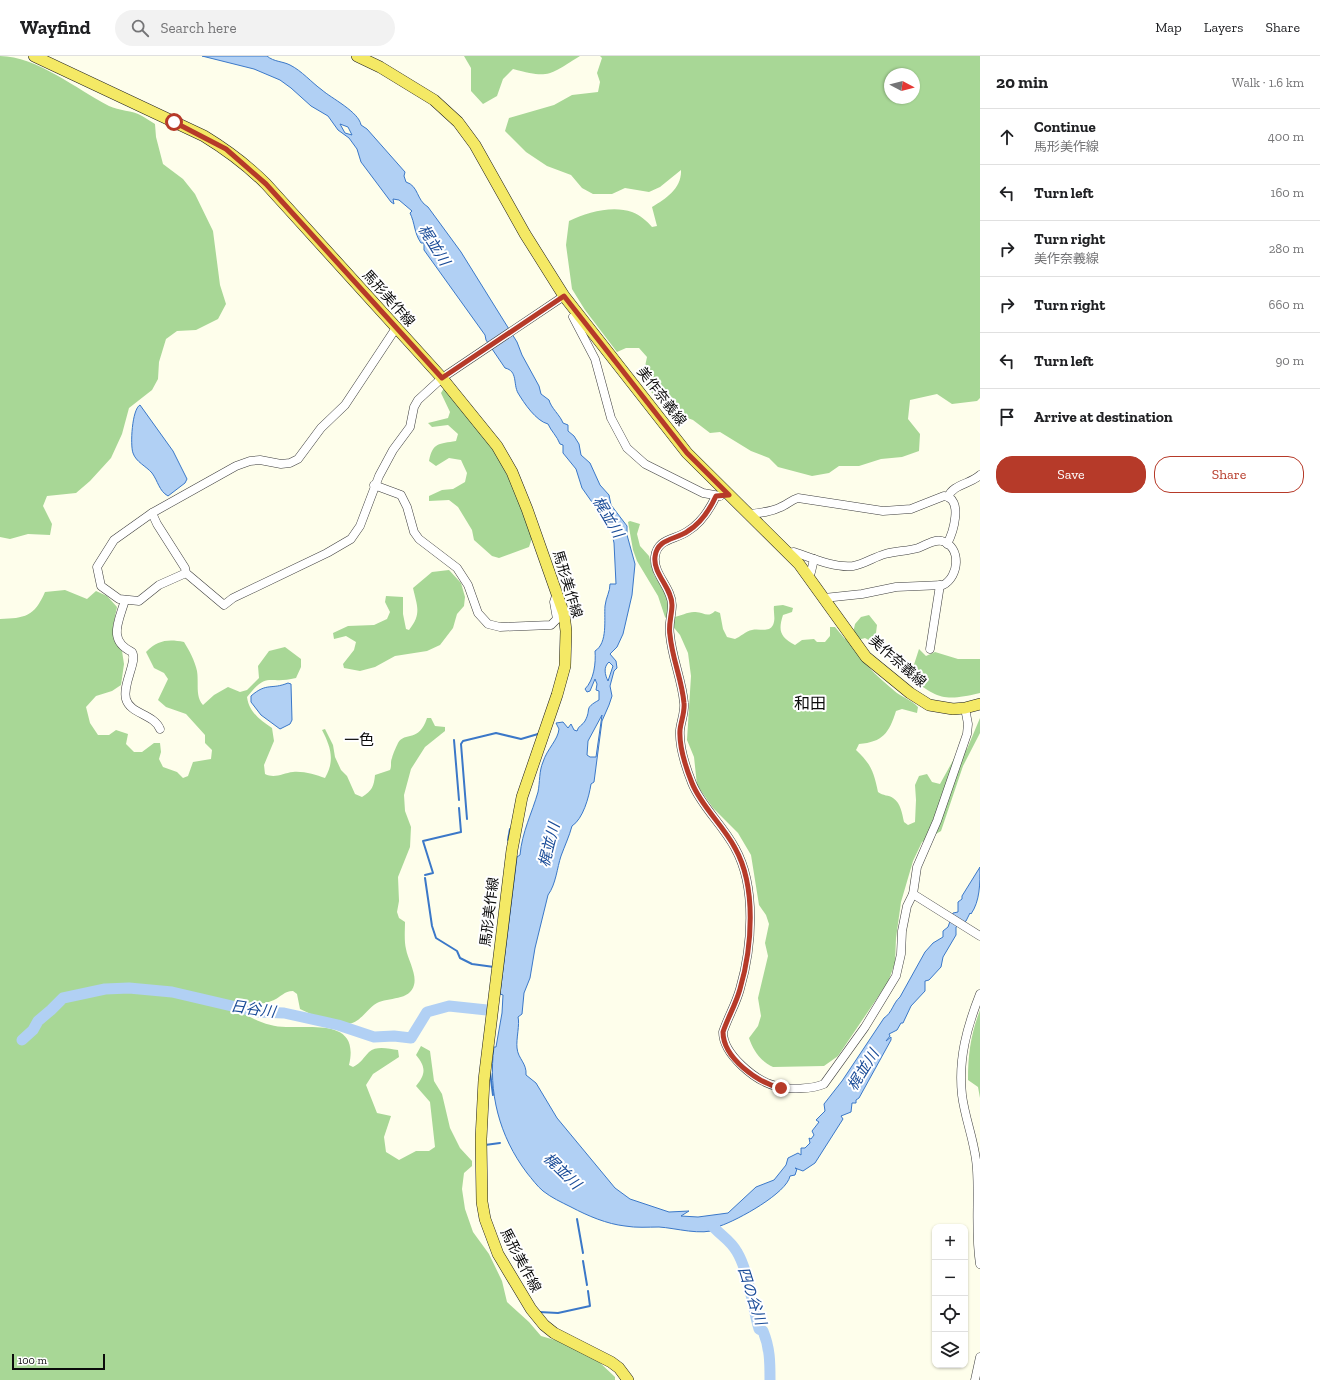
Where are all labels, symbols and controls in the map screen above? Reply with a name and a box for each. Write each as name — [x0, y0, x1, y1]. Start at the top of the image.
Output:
search box — [115, 10, 395, 46]
text: Wayfind — [20, 16, 91, 39]
icon: search — [129, 17, 151, 39]
text: Search here — [161, 19, 237, 37]
text: Map — [1155, 19, 1182, 36]
text: Layers — [1204, 19, 1243, 36]
text: Share — [1265, 19, 1300, 36]
north arrow — [884, 68, 920, 104]
text: 20 min — [996, 72, 1048, 92]
text: Walk · 1.6 km — [1232, 75, 1304, 90]
route start — [165, 113, 183, 131]
text: Continue — [1034, 118, 1096, 136]
icon: ahead — [996, 126, 1018, 148]
text: 400 m — [1268, 129, 1304, 144]
text: 馬形美作線 — [1034, 139, 1099, 154]
icon: left — [996, 182, 1018, 204]
text: Turn left — [1034, 184, 1094, 202]
text: 160 m — [1270, 185, 1304, 200]
water label: 梶並川 — [414, 221, 455, 271]
text: Turn right — [1034, 230, 1105, 248]
icon: right — [996, 238, 1018, 260]
text: 280 m — [1269, 241, 1304, 256]
text: 美作奈義線 — [1034, 251, 1099, 266]
street label: 馬形美作線 — [359, 267, 418, 330]
icon: right — [996, 294, 1018, 316]
text: Turn right — [1034, 296, 1105, 314]
text: 660 m — [1269, 297, 1304, 312]
icon: left — [996, 350, 1018, 372]
text: Turn left — [1034, 352, 1094, 370]
text: 90 m — [1275, 353, 1304, 368]
street label: 美作奈義線 — [633, 363, 690, 429]
icon: arrive — [996, 406, 1018, 428]
text: Arrive at destination — [1034, 408, 1173, 426]
button: Save — [996, 456, 1146, 493]
button: Share — [1154, 456, 1304, 493]
water label: 梶並川 — [589, 493, 628, 543]
street label: 馬形美作線 — [549, 548, 586, 620]
street label: 美作奈義線 — [866, 632, 930, 691]
district label: 和田 — [794, 694, 826, 713]
district label: 一色 — [344, 731, 374, 749]
water label: 梶並川 — [535, 819, 564, 869]
street label: 馬形美作線 — [477, 876, 502, 948]
water label: 日谷川 — [229, 997, 279, 1021]
water label: 梶並川 — [843, 1044, 884, 1094]
route end — [772, 1079, 790, 1097]
water label: 梶並川 — [540, 1149, 586, 1194]
map controls — [932, 1224, 968, 1368]
button: + — [932, 1224, 968, 1260]
street label: 馬形美作線 — [497, 1225, 544, 1295]
button: − — [932, 1260, 968, 1296]
water label: 四の谷川 — [734, 1265, 770, 1329]
button: locate — [932, 1296, 968, 1332]
button: layers — [932, 1332, 968, 1368]
scale bar — [12, 1352, 105, 1371]
text: 100 m — [18, 1354, 47, 1367]

